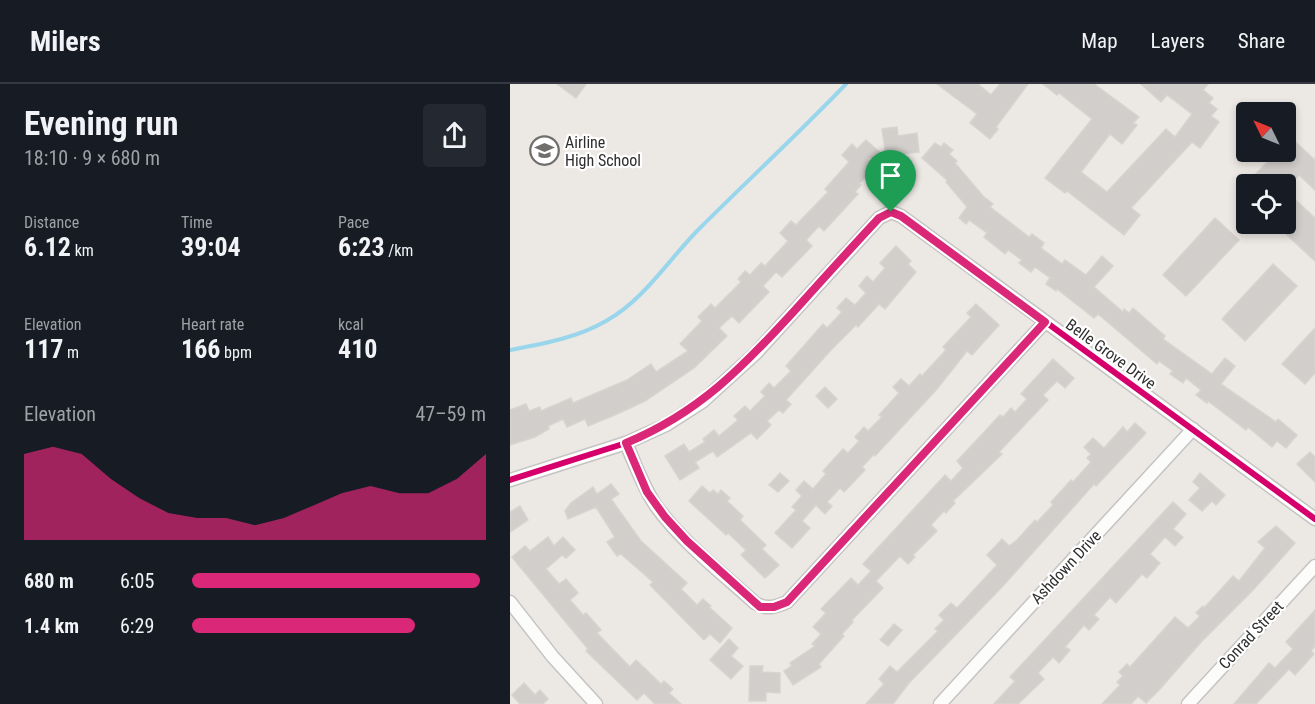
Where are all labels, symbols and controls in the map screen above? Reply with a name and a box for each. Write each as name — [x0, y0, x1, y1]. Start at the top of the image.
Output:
text: Milers — [30, 25, 101, 58]
text: Map — [1081, 29, 1118, 53]
text: Layers — [1151, 29, 1205, 53]
text: Share — [1238, 29, 1285, 53]
north arrow — [1236, 102, 1296, 162]
map controls — [1236, 102, 1296, 234]
text: Evening run — [24, 104, 179, 143]
button: share — [423, 104, 486, 167]
place label: Airline High School — [565, 133, 641, 170]
school or university icon: Airline High School — [528, 135, 560, 167]
text: 18:10 · 9 × 680 m — [24, 146, 160, 170]
pin — [865, 150, 916, 212]
icon: arrive — [874, 159, 907, 192]
button: locate — [1236, 174, 1296, 234]
text: Distance — [24, 213, 79, 232]
text: Time — [181, 213, 213, 232]
text: Pace — [338, 213, 369, 232]
text: 6.12 — [24, 232, 71, 262]
text: 39:04 — [181, 232, 241, 262]
text: 6:23 — [338, 232, 385, 262]
text: km — [71, 241, 94, 260]
text: /km — [385, 241, 413, 260]
text: Elevation — [24, 315, 82, 334]
text: Heart rate — [181, 315, 244, 334]
text: kcal — [338, 315, 364, 334]
street label: Belle Grove Drive — [1062, 315, 1160, 393]
text: 117 — [24, 334, 63, 364]
text: 166 — [181, 334, 220, 364]
text: 410 — [338, 334, 377, 364]
text: m — [63, 343, 79, 362]
text: bpm — [220, 343, 252, 362]
text: Elevation — [24, 402, 96, 426]
text: 47–59 m — [415, 402, 486, 426]
street label: Ashdown Drive — [1027, 526, 1105, 608]
text: 680 m — [24, 569, 74, 593]
text: 6:05 — [120, 569, 154, 593]
street label: Conrad Street — [1215, 597, 1288, 673]
text: 1.4 km — [24, 614, 79, 638]
text: 6:29 — [120, 614, 154, 638]

